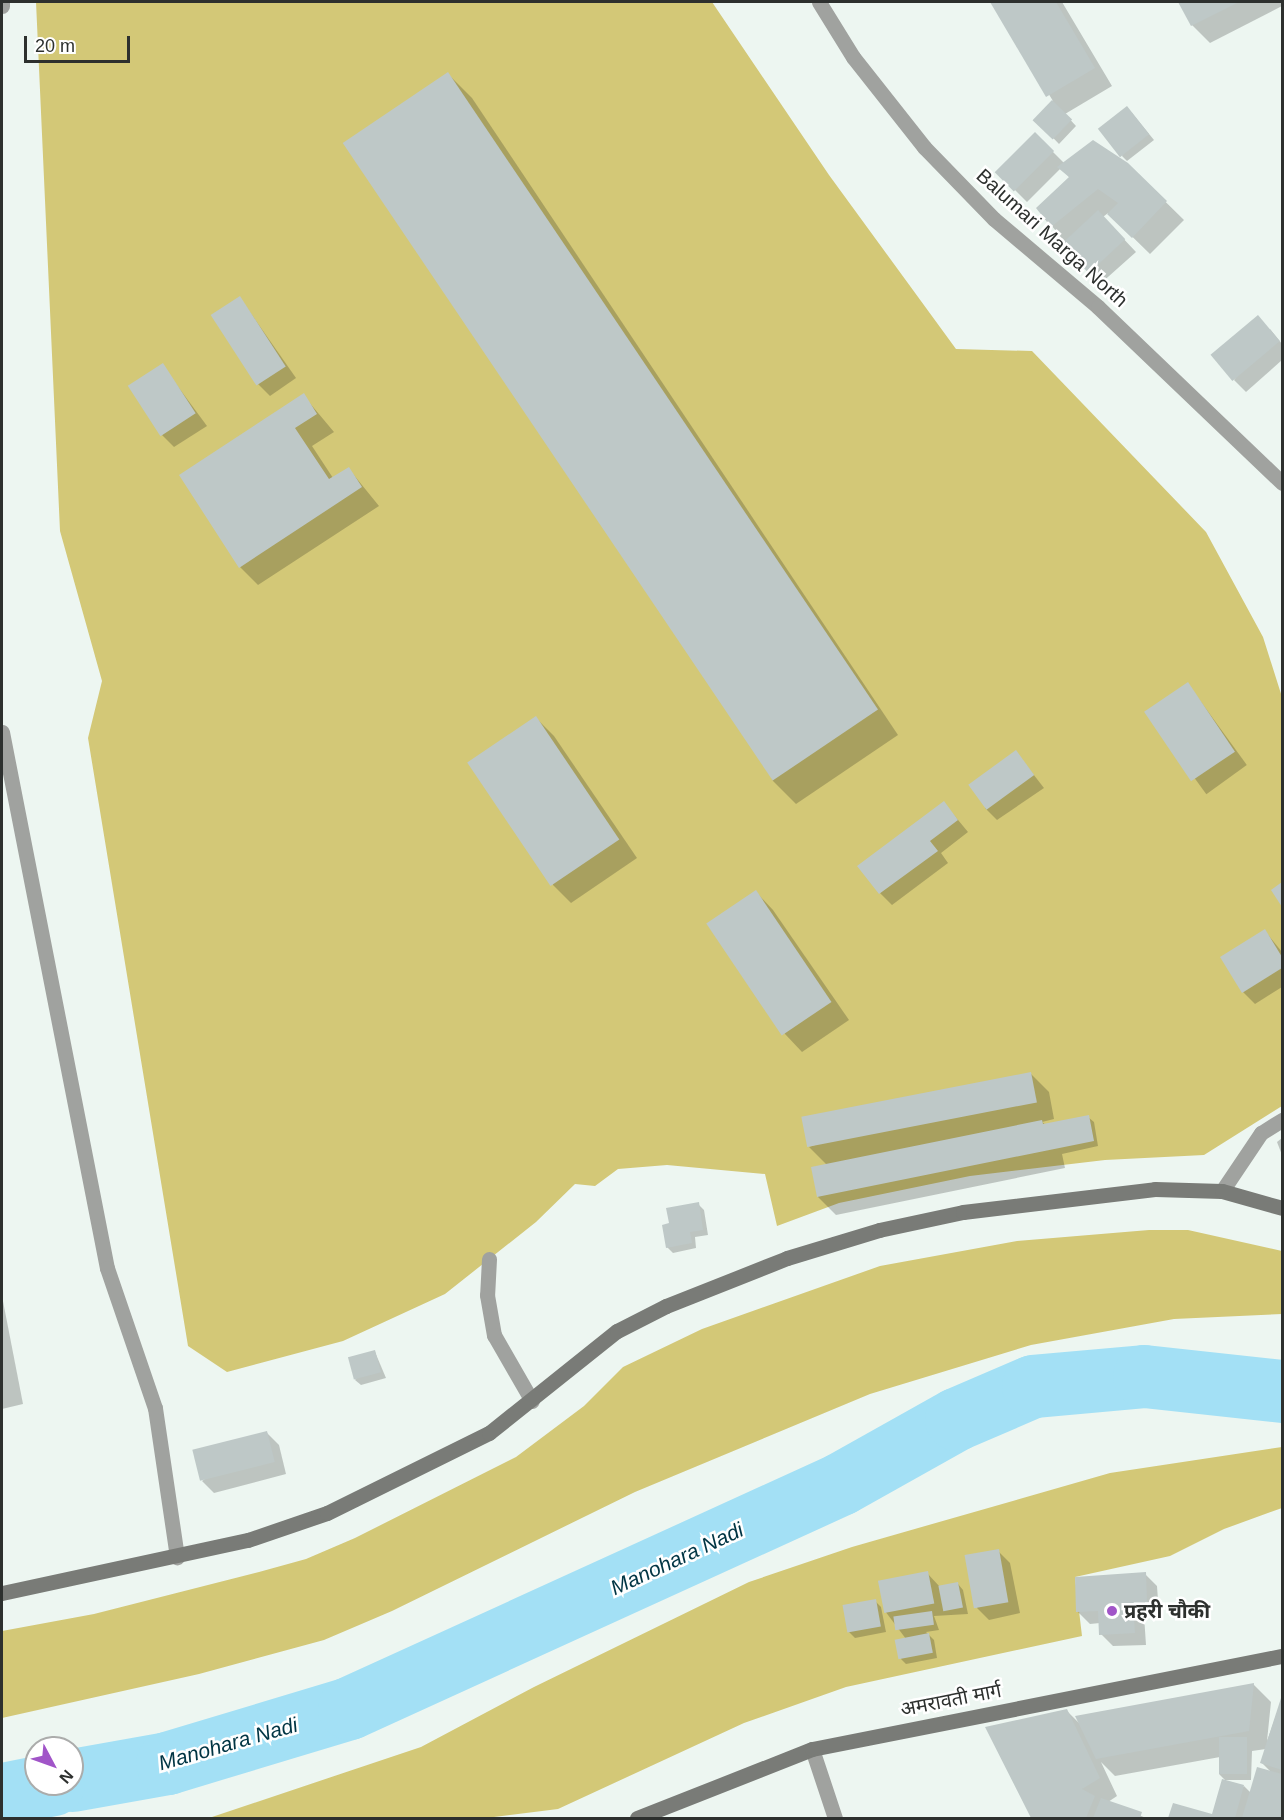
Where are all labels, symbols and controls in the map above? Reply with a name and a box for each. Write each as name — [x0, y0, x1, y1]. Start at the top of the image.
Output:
scale bar — [27, 24, 134, 62]
text: 20 m — [35, 36, 75, 56]
street label: Balumari Marga North — [971, 164, 1133, 312]
water label: Manohara Nadi — [607, 1517, 747, 1601]
place label: प्रहरी चौकी — [1124, 1599, 1210, 1623]
marker: प्रहरी चौकी — [1105, 1604, 1119, 1618]
street label: अमरावती मार्ग — [899, 1678, 1003, 1722]
water label: Manohara Nadi — [156, 1712, 300, 1776]
north arrow — [24, 1736, 84, 1796]
text: N — [56, 1767, 77, 1787]

